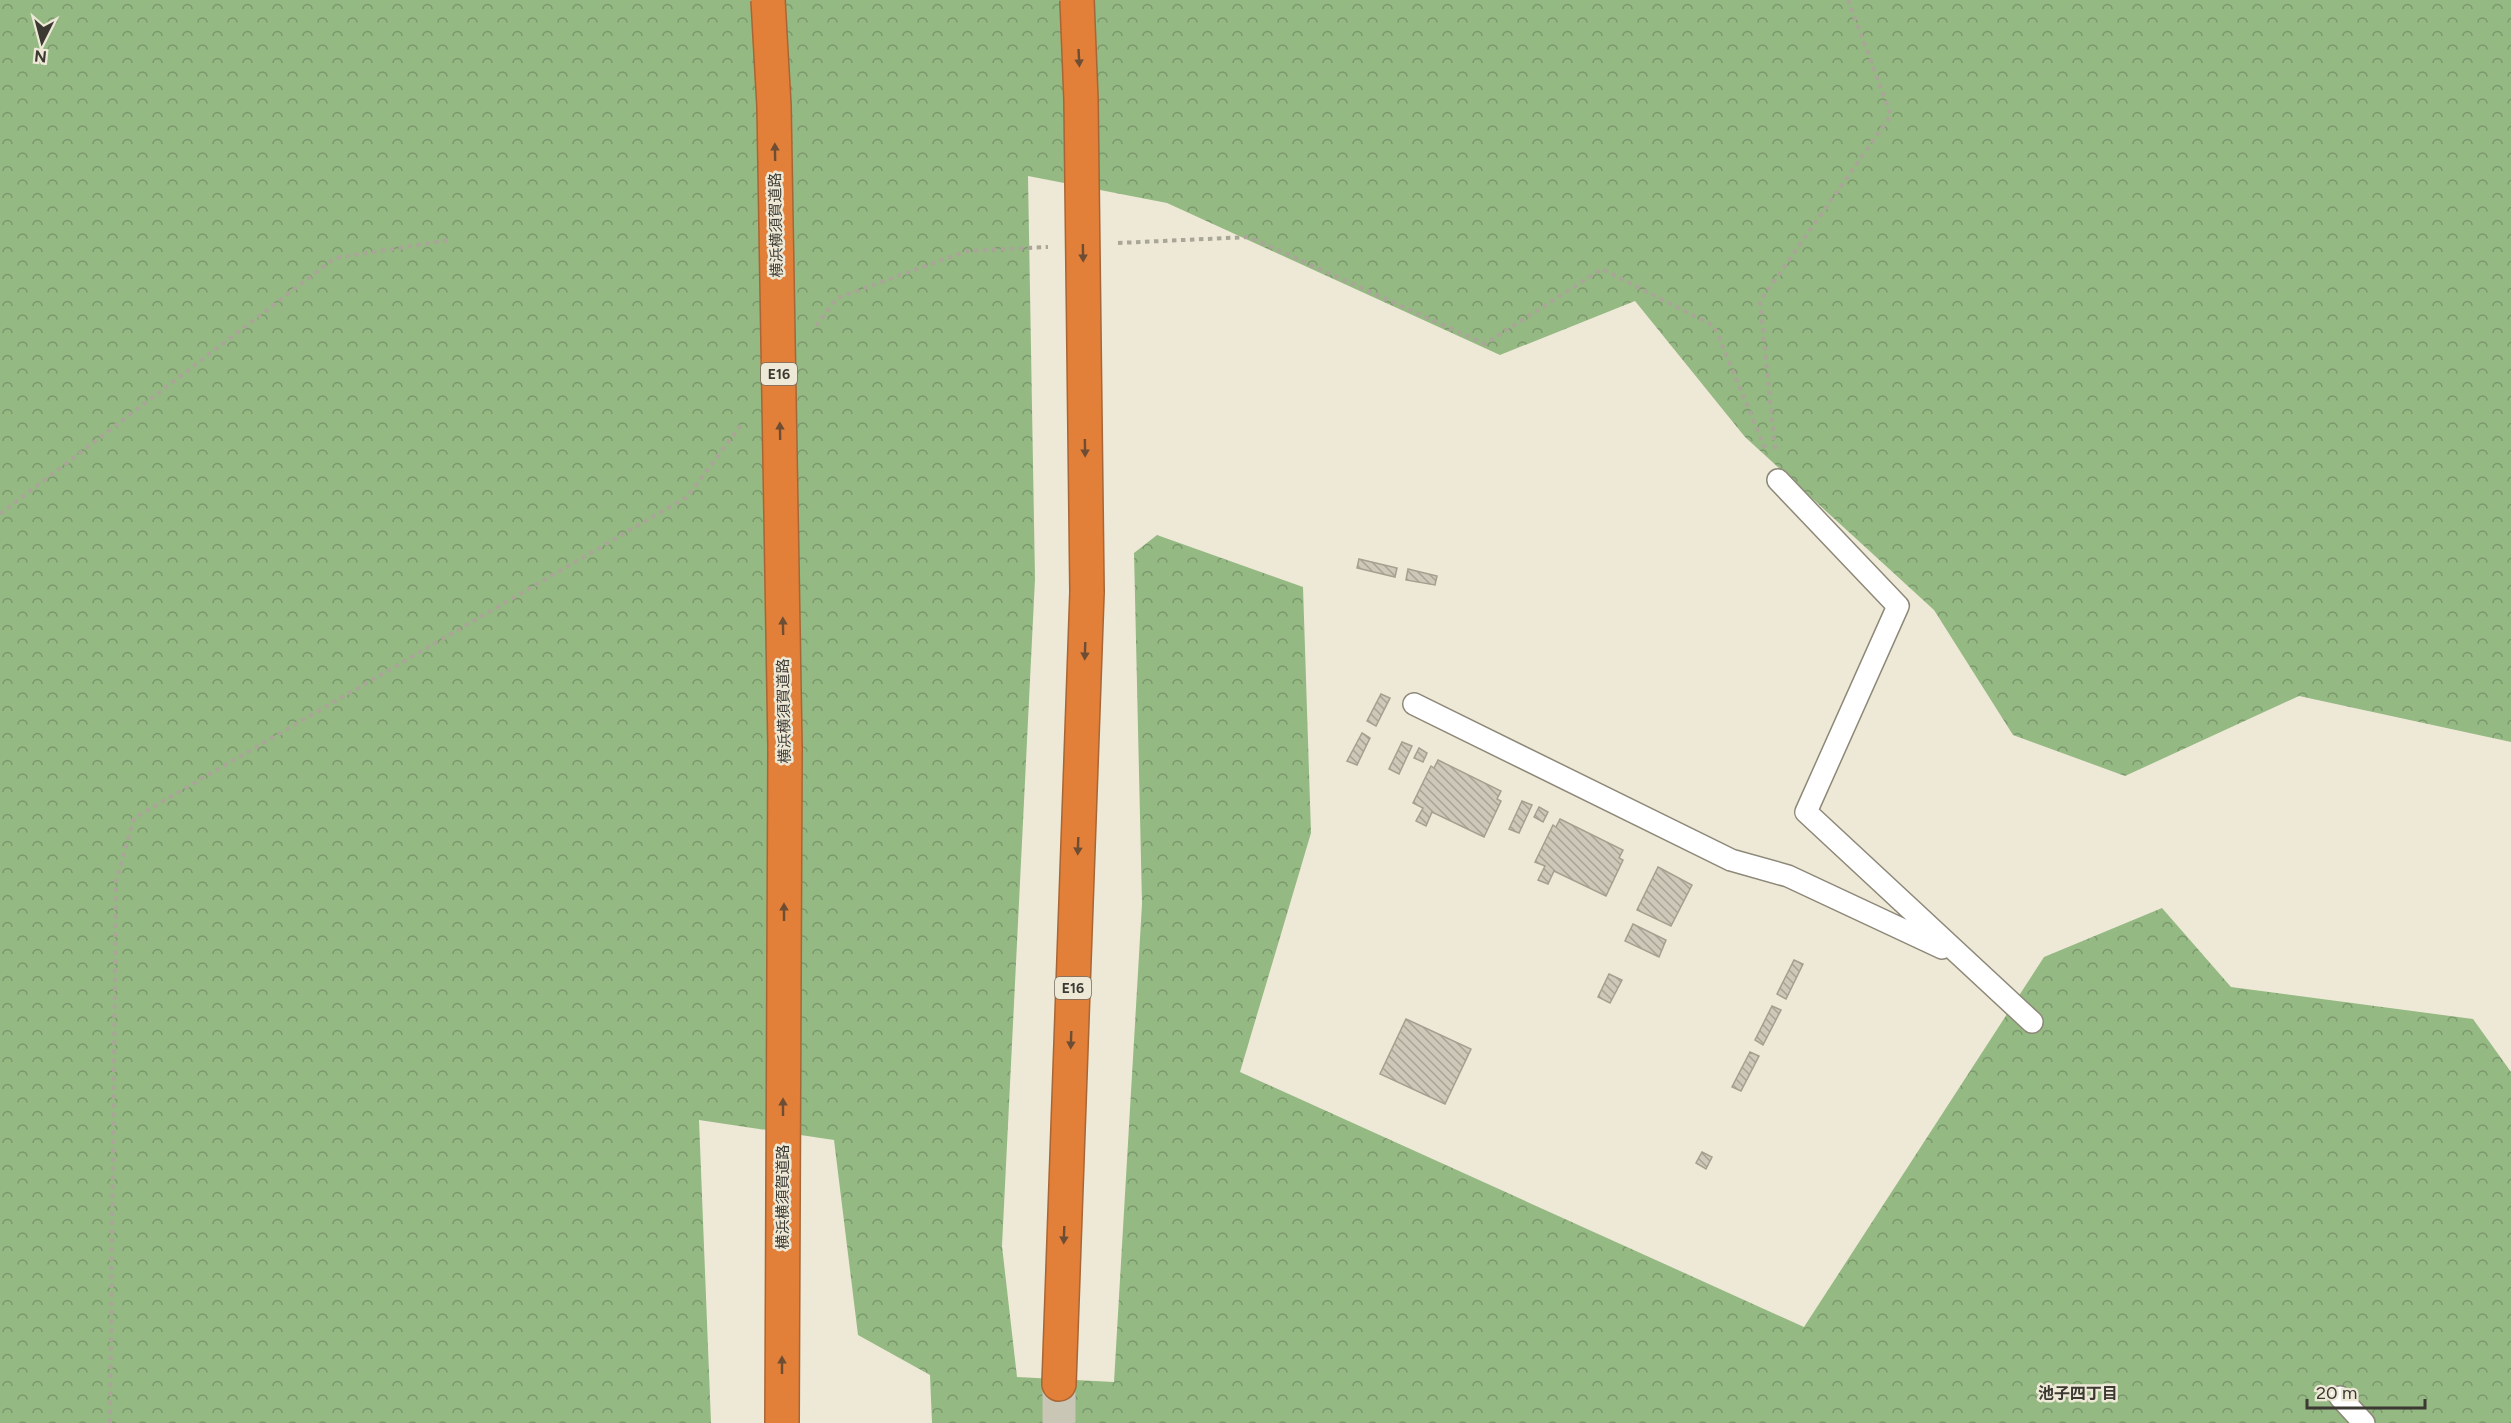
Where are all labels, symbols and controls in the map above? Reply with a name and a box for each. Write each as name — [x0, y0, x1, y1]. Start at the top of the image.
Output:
north arrow — [12, 12, 72, 72]
text: N — [33, 46, 48, 67]
one-way arrow — [1075, 49, 1084, 68]
one-way arrow — [770, 143, 780, 162]
street label: 横浜横須賀道路 — [766, 172, 786, 278]
one-way arrow — [1078, 244, 1088, 263]
road number: E16 — [761, 363, 797, 385]
one-way arrow — [775, 422, 784, 441]
one-way arrow — [1080, 439, 1090, 458]
one-way arrow — [778, 617, 788, 636]
one-way arrow — [1080, 641, 1089, 660]
street label: 横浜横須賀道路 — [774, 658, 794, 764]
one-way arrow — [1073, 836, 1083, 855]
one-way arrow — [779, 902, 789, 921]
road number: E16 — [1055, 977, 1091, 999]
one-way arrow — [1067, 1031, 1076, 1050]
one-way arrow — [778, 1097, 788, 1116]
street label: 横浜横須賀道路 — [774, 1144, 792, 1250]
one-way arrow — [1060, 1226, 1069, 1245]
one-way arrow — [777, 1355, 787, 1374]
scale bar — [2307, 1372, 2426, 1410]
text: 20 m — [2316, 1382, 2357, 1404]
district label: 池子四丁目 — [2038, 1384, 2118, 1403]

